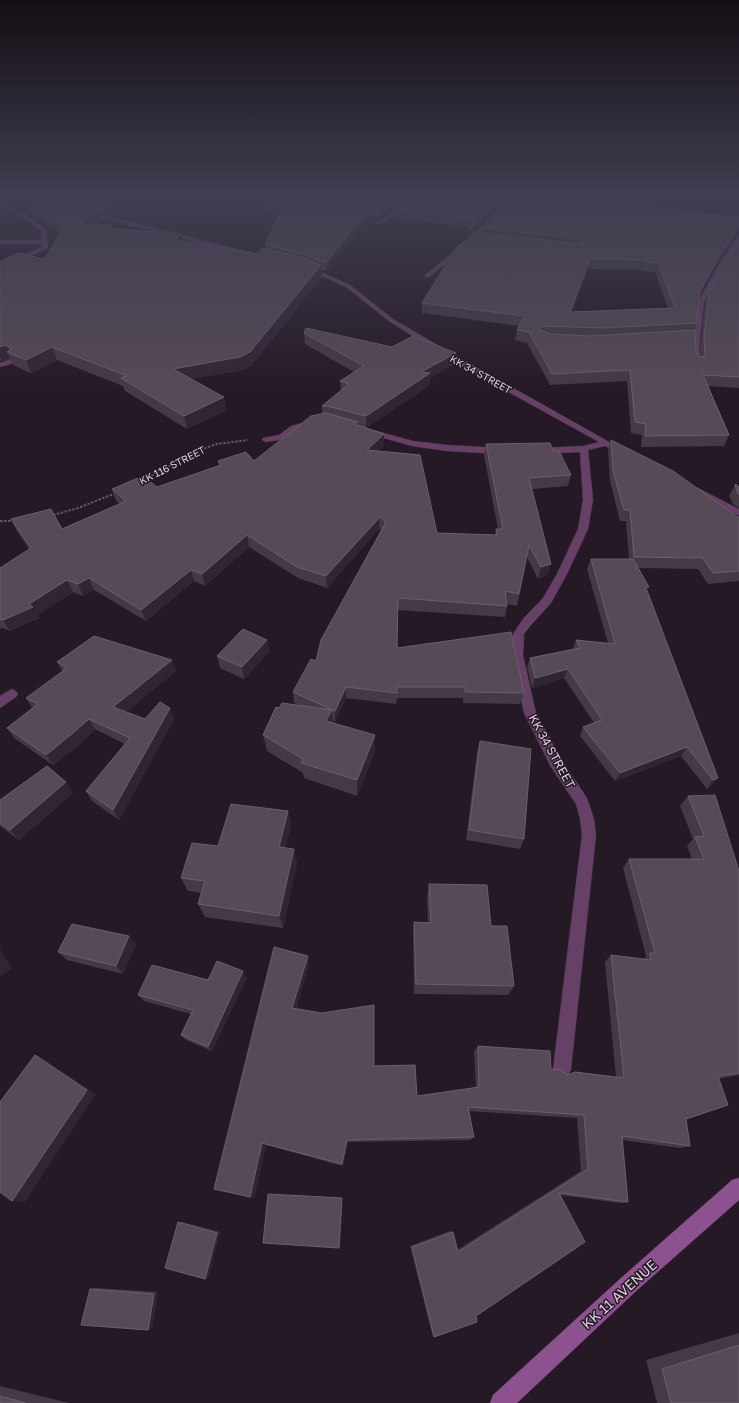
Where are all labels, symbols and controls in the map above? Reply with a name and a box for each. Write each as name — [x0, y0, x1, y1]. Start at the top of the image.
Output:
street label: KK 34 STREET — [448, 352, 514, 396]
street label: KK 116 STREET — [137, 443, 207, 487]
street label: KK 34 STREET — [525, 711, 579, 791]
street label: KK 11 AVENUE — [578, 1256, 660, 1332]

